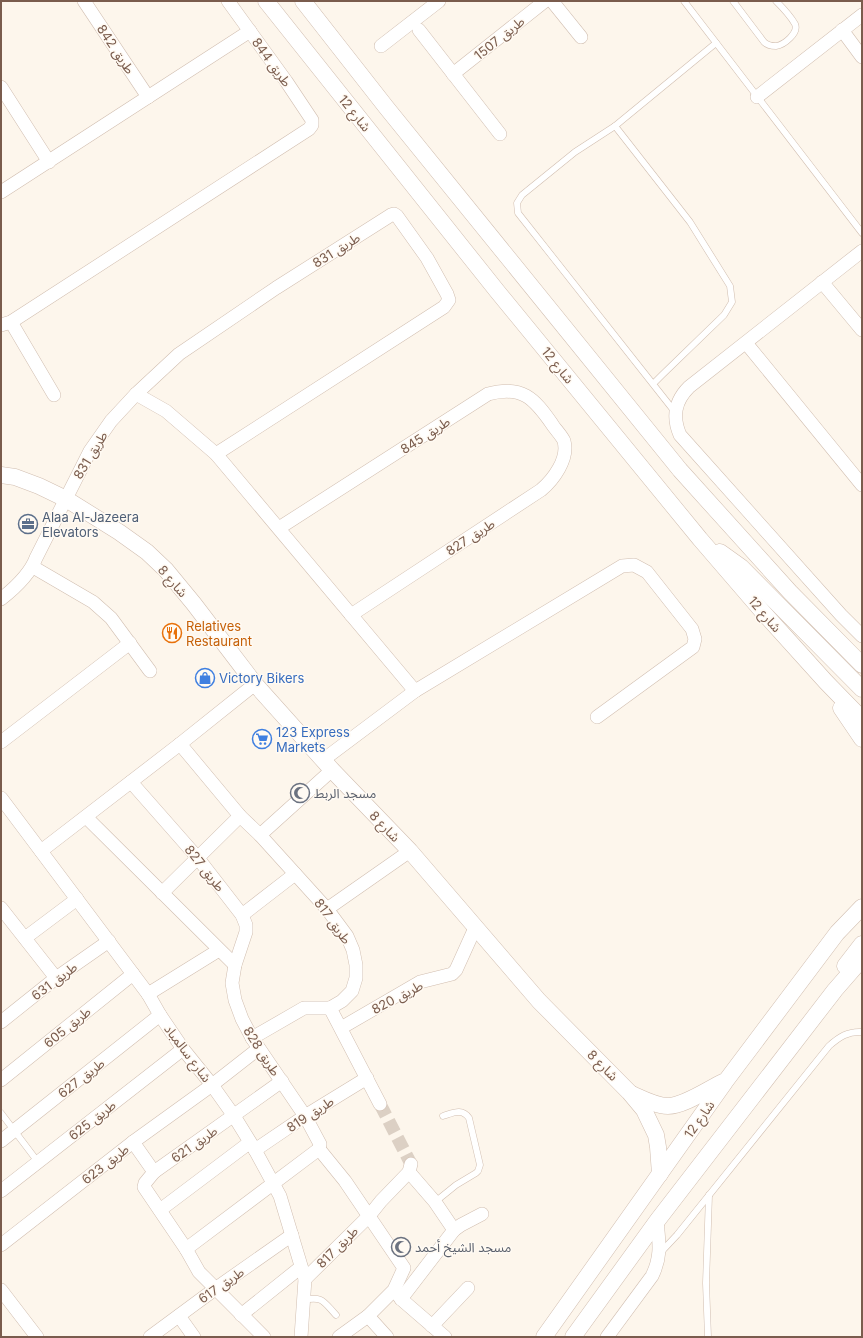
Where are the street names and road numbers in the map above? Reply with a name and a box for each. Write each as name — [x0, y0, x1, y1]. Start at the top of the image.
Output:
street label: طريق 1507 — [471, 13, 528, 64]
street label: طريق 842 — [93, 21, 138, 77]
street label: طريق 844 — [248, 34, 295, 90]
street label: شارع 12 — [333, 92, 375, 136]
street label: طريق 831 — [309, 229, 363, 272]
street label: شارع 12 — [536, 344, 578, 388]
street label: طريق 845 — [397, 413, 454, 458]
street label: طريق 831 — [69, 428, 111, 482]
street label: طريق 827 — [443, 515, 498, 560]
street label: شارع 8 — [153, 562, 191, 602]
street label: شارع 12 — [743, 593, 785, 637]
street label: شارع 8 — [364, 807, 404, 847]
street label: طريق 827 — [181, 842, 229, 895]
street label: طريق 817 — [310, 895, 355, 948]
street label: طريق 631 — [28, 959, 81, 1004]
street label: طريق 820 — [369, 977, 426, 1018]
street label: طريق 605 — [40, 1003, 94, 1052]
street label: شارع سالمباد — [159, 1021, 215, 1087]
street label: طريق 828 — [239, 1023, 284, 1079]
street label: شارع 8 — [582, 1046, 622, 1086]
street label: طريق 627 — [54, 1055, 108, 1102]
street label: طريق 819 — [283, 1093, 337, 1136]
street label: طريق 625 — [65, 1096, 120, 1144]
street label: شارع 12 — [680, 1097, 720, 1143]
street label: طريق 621 — [168, 1122, 221, 1167]
street label: طريق 623 — [78, 1140, 133, 1188]
street label: طريق 817 — [313, 1223, 362, 1272]
street label: طريق 617 — [195, 1263, 248, 1307]

